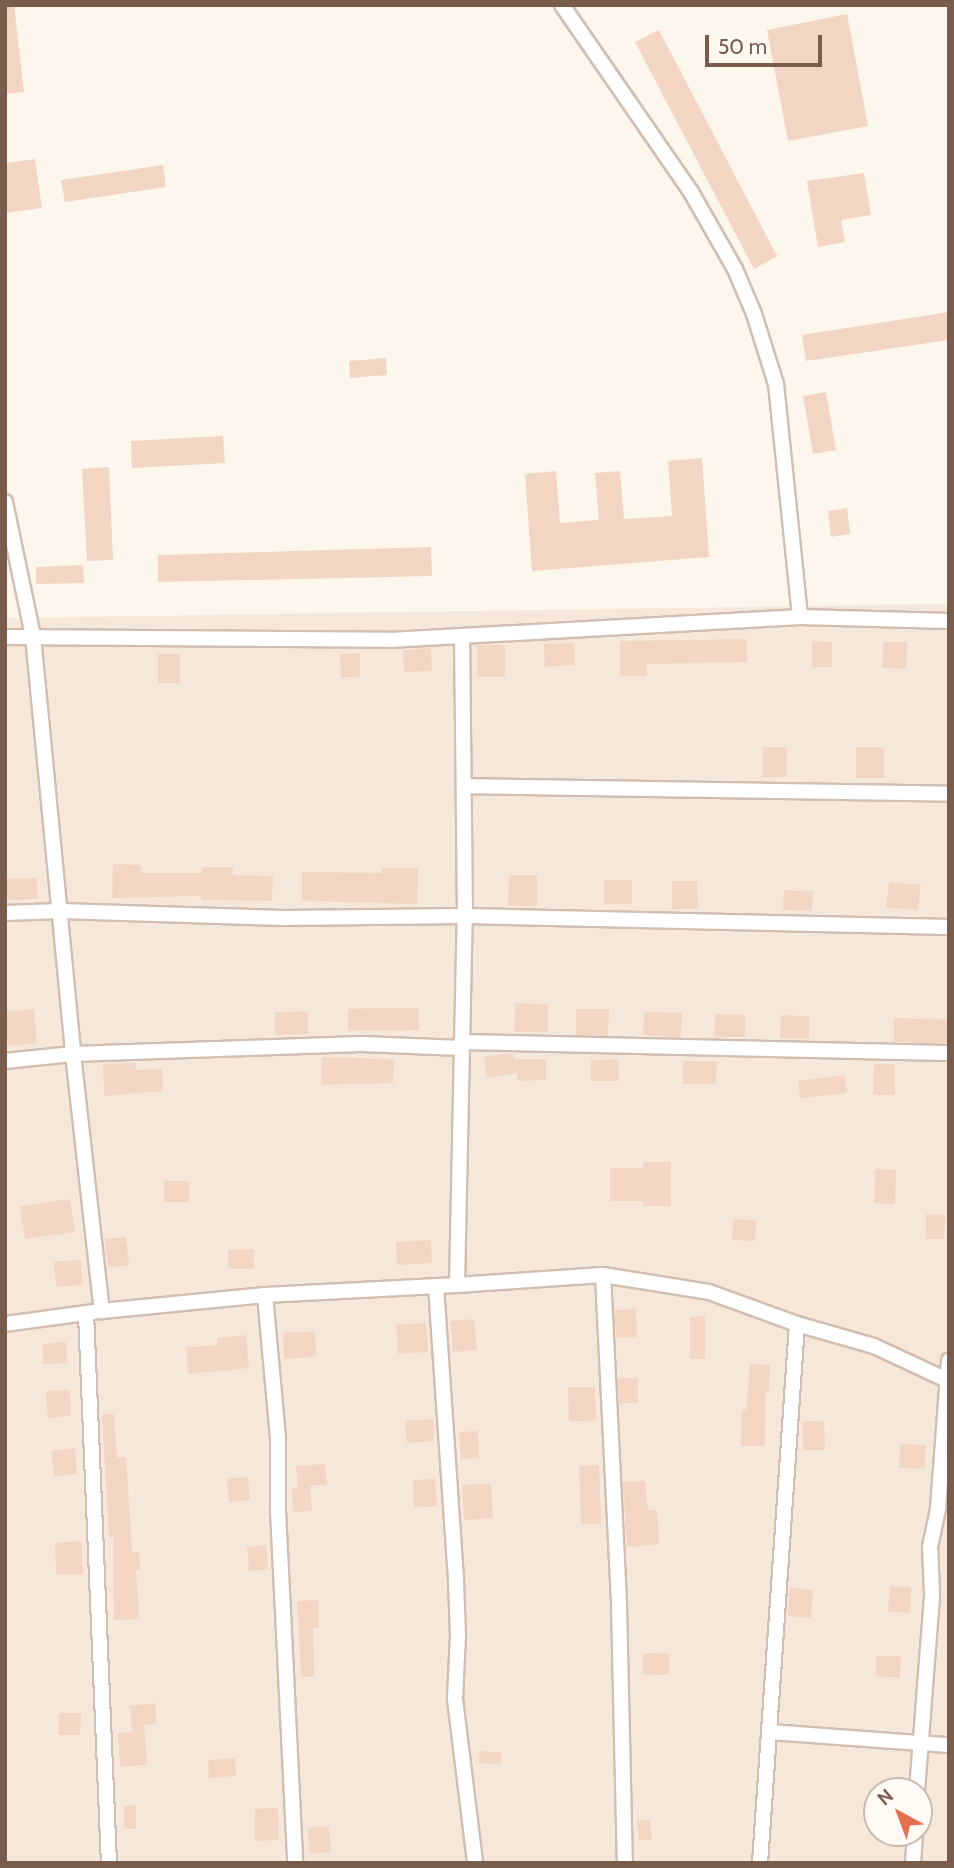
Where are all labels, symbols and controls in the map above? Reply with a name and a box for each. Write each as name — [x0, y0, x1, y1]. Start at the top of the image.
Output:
scale bar — [709, 21, 826, 65]
text: 50 m — [718, 34, 767, 59]
north arrow — [863, 1777, 933, 1847]
text: N — [873, 1784, 898, 1810]

